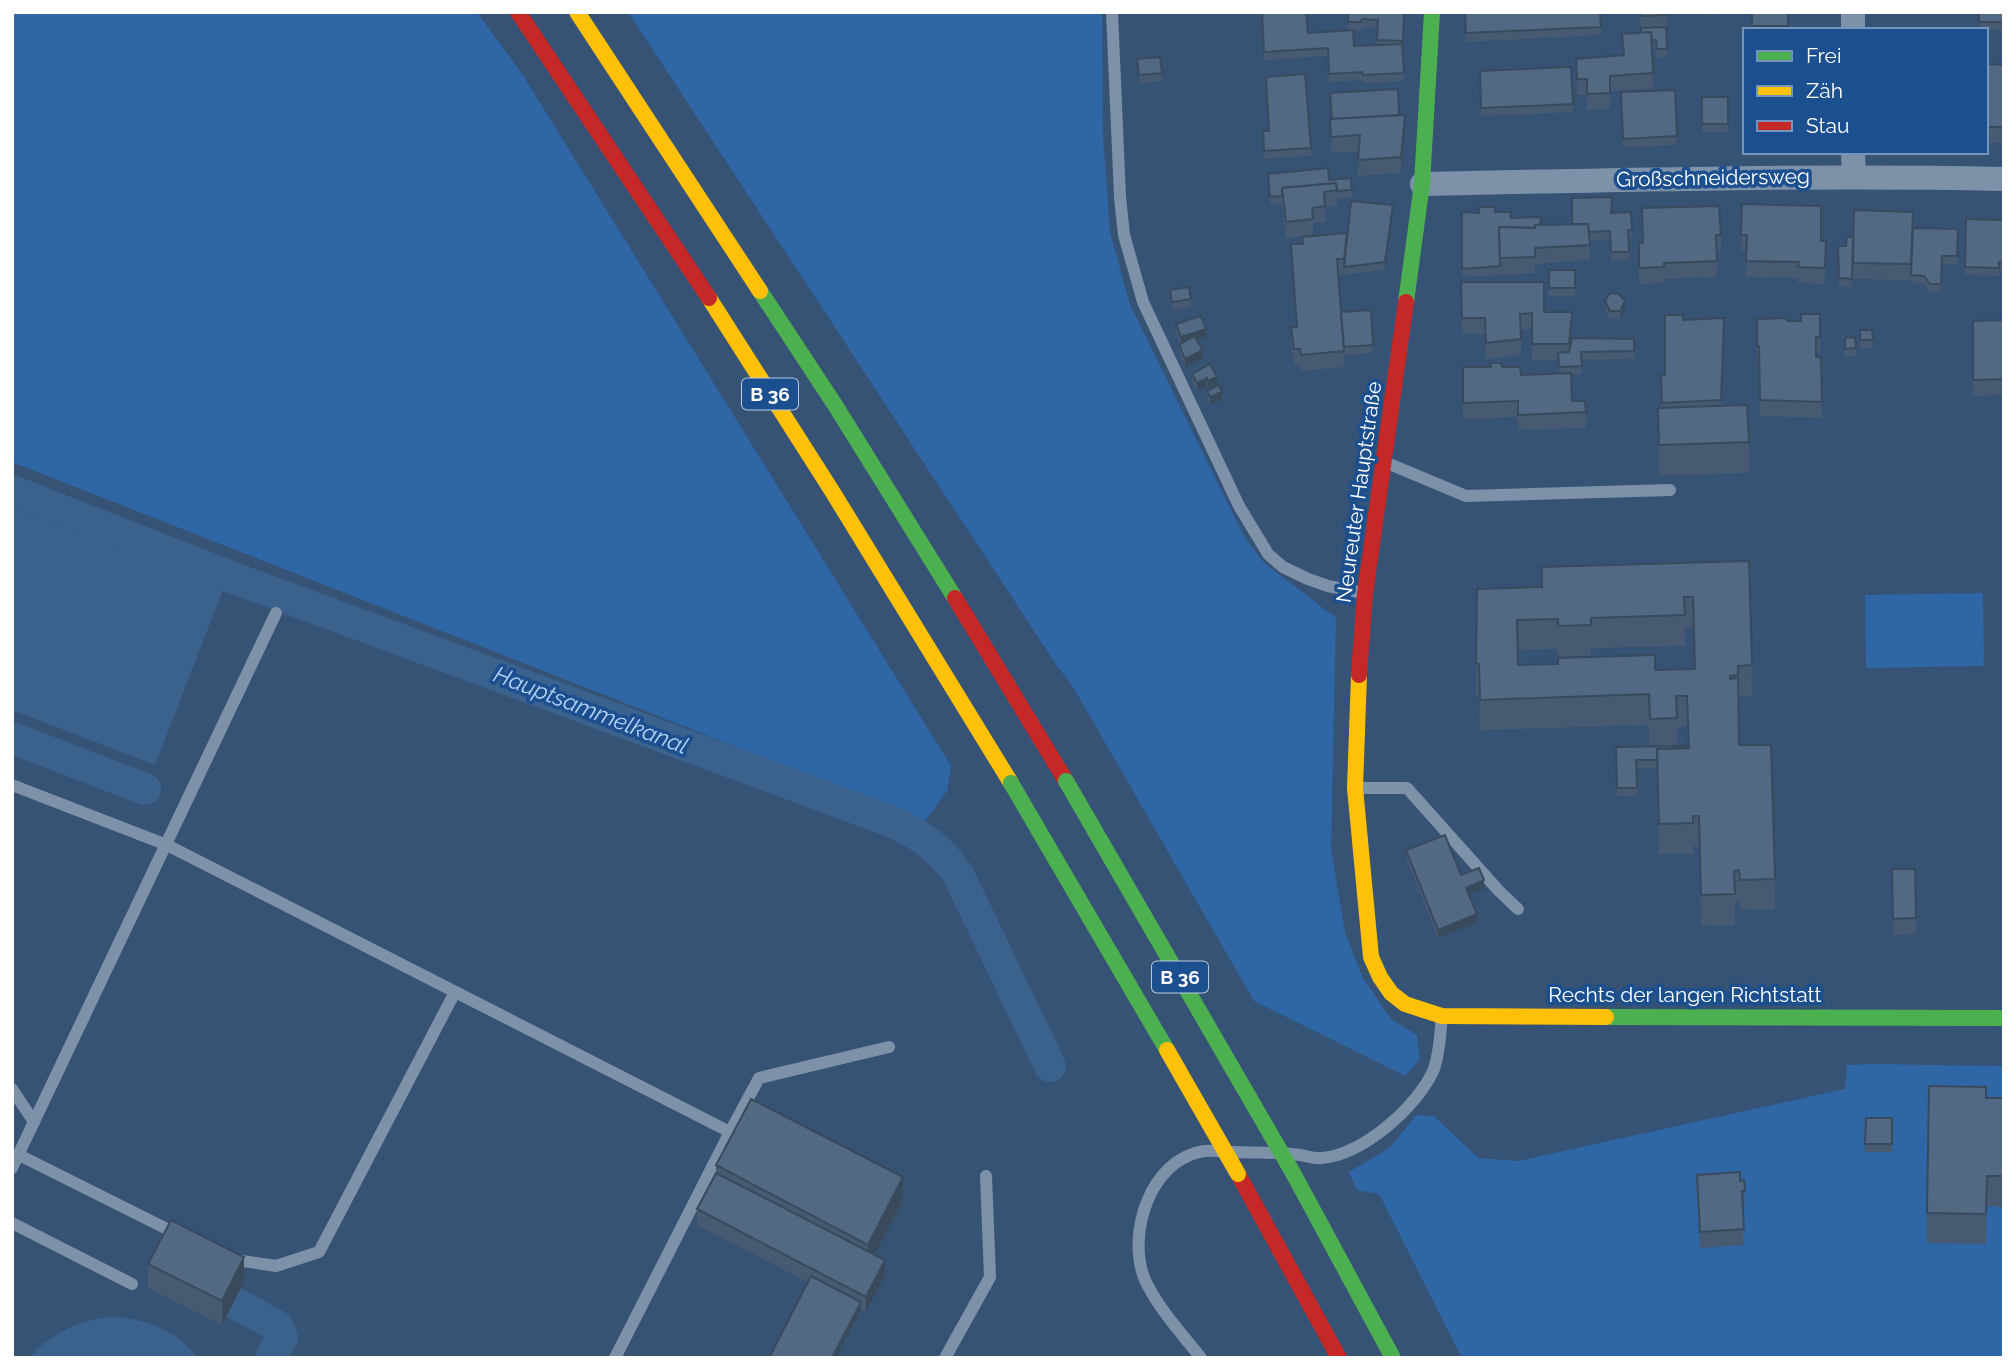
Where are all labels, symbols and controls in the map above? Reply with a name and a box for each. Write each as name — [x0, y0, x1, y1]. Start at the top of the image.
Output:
legend — [1743, 28, 1988, 154]
text: Frei — [1806, 43, 1842, 68]
text: Zäh — [1806, 78, 1843, 103]
text: Stau — [1806, 113, 1850, 138]
street label: Großschneidersweg — [1616, 163, 1810, 192]
road number: B 36 — [742, 378, 798, 410]
street label: Neureuter Hauptstraße — [1331, 380, 1386, 604]
water label: Hauptsammelkanal — [490, 660, 692, 759]
road number: B 36 — [1152, 962, 1208, 993]
street label: Rechts der langen Richtstatt — [1548, 982, 1822, 1007]

